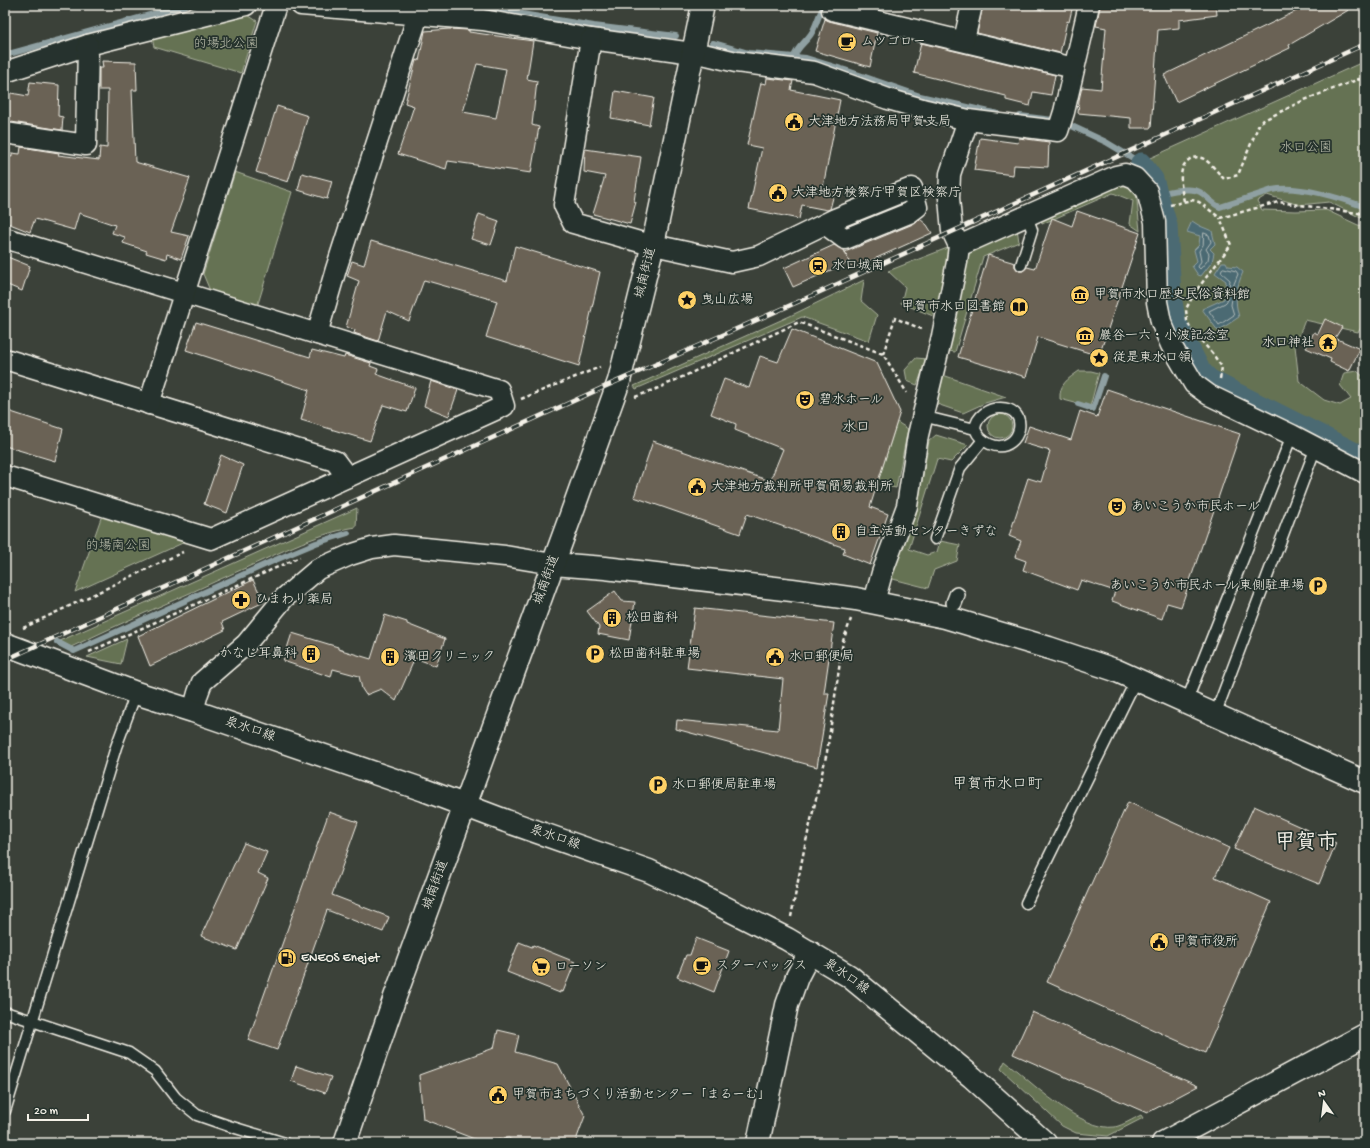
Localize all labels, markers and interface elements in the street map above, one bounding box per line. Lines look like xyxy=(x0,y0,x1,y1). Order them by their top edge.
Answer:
cafe icon: ムツゴロー xyxy=(836,31,858,53)
place label: ムツゴロー xyxy=(861,35,926,50)
park label: 的場北公園 xyxy=(193,36,259,52)
public building icon: 大津地方法務局甲賀支局 xyxy=(783,111,805,133)
place label: 大津地方法務局甲賀支局 xyxy=(808,114,951,130)
park label: 水口公園 xyxy=(1280,140,1332,156)
public building icon: 大津地方検察庁甲賀区検察庁 xyxy=(767,182,789,204)
place label: 大津地方検察庁甲賀区検察庁 xyxy=(792,185,961,201)
street label: 城南街道 xyxy=(631,246,660,300)
station icon: 水口城南 xyxy=(807,255,829,277)
place label: 水口城南 xyxy=(832,259,884,274)
museum icon: 甲賀市水口歴史民俗資料館 xyxy=(1069,284,1091,306)
place label: 甲賀市水口歴史民俗資料館 xyxy=(1094,286,1250,303)
place icon: 曳山広場 xyxy=(676,289,698,311)
place label: 曳山広場 xyxy=(701,292,753,308)
library icon: 甲賀市水口図書館 xyxy=(1008,296,1030,318)
place label: 甲賀市水口図書館 xyxy=(901,299,1005,315)
museum icon: 巖谷一六・小波記念室 xyxy=(1074,325,1096,347)
place label: 巖谷一六・小波記念室 xyxy=(1099,328,1229,344)
temple icon: 水口神社 xyxy=(1317,332,1339,354)
place label: 水口神社 xyxy=(1262,336,1314,351)
place icon: 従是東水口領 xyxy=(1088,347,1110,369)
place label: 従是東水口領 xyxy=(1113,350,1191,366)
theatre icon: 碧水ホール xyxy=(794,389,816,411)
place label: 碧水ホール xyxy=(819,393,883,408)
district label: 水口 xyxy=(842,420,870,437)
public building icon: 大津地方裁判所甲賀簡易裁判所 xyxy=(686,476,708,498)
place label: 大津地方裁判所甲賀簡易裁判所 xyxy=(711,479,893,495)
theatre icon: あいこうか市民ホール xyxy=(1106,496,1128,518)
place label: あいこうか市民ホール xyxy=(1131,499,1260,515)
building icon: 自主活動センターきずな xyxy=(830,521,852,543)
place label: 自主活動センターきずな xyxy=(855,525,997,540)
park label: 的場南公園 xyxy=(85,538,151,554)
street label: 城南街道 xyxy=(530,553,563,607)
parking icon: あいこうか市民ホール東側駐車場 xyxy=(1307,575,1329,597)
place label: あいこうか市民ホール東側駐車場 xyxy=(1110,578,1304,594)
pharmacy icon: ひまわり薬局 xyxy=(230,589,252,611)
place label: ひまわり薬局 xyxy=(255,592,333,608)
building icon: 松田歯科 xyxy=(601,607,623,629)
place label: 松田歯科 xyxy=(626,611,678,626)
building icon: かなじ耳鼻科 xyxy=(300,643,322,665)
parking icon: 松田歯科駐車場 xyxy=(584,643,606,665)
place label: かなじ耳鼻科 xyxy=(219,645,297,662)
building icon: 濱田クリニック xyxy=(379,646,401,668)
place label: 松田歯科駐車場 xyxy=(609,646,700,662)
public building icon: 水口郵便局 xyxy=(764,646,786,668)
place label: 水口郵便局 xyxy=(789,649,854,665)
place label: 濱田クリニック xyxy=(404,650,495,665)
street label: 泉水口線 xyxy=(223,714,278,746)
parking icon: 水口郵便局駐車場 xyxy=(647,774,669,796)
district label: 甲賀市水口町 xyxy=(952,775,1043,794)
place label: 水口郵便局駐車場 xyxy=(672,777,776,793)
street label: 泉水口線 xyxy=(528,822,583,854)
district label: 甲賀市 xyxy=(1275,830,1338,857)
street label: 城南街道 xyxy=(419,858,452,912)
public building icon: 甲賀市役所 xyxy=(1148,931,1170,953)
place label: 甲賀市役所 xyxy=(1173,934,1238,950)
fuel station icon: ENEOS Enejet xyxy=(276,947,298,969)
place label: ENEOS Enejet xyxy=(301,951,381,966)
cafe icon: スターバックス xyxy=(691,955,713,977)
supermarket icon: ローソン xyxy=(530,956,552,978)
street label: 泉水口線 xyxy=(820,956,872,999)
place label: スターバックス xyxy=(716,959,807,974)
place label: ローソン xyxy=(555,960,607,975)
north arrow xyxy=(1304,1082,1344,1122)
public building icon: 甲賀市まちづくり活動センター「まるーむ」 xyxy=(487,1084,509,1106)
place label: 甲賀市まちづくり活動センター「まるーむ」 xyxy=(512,1087,771,1103)
text: N xyxy=(1317,1088,1327,1101)
scale bar xyxy=(28,1096,88,1122)
text: 20 m xyxy=(34,1105,59,1119)

